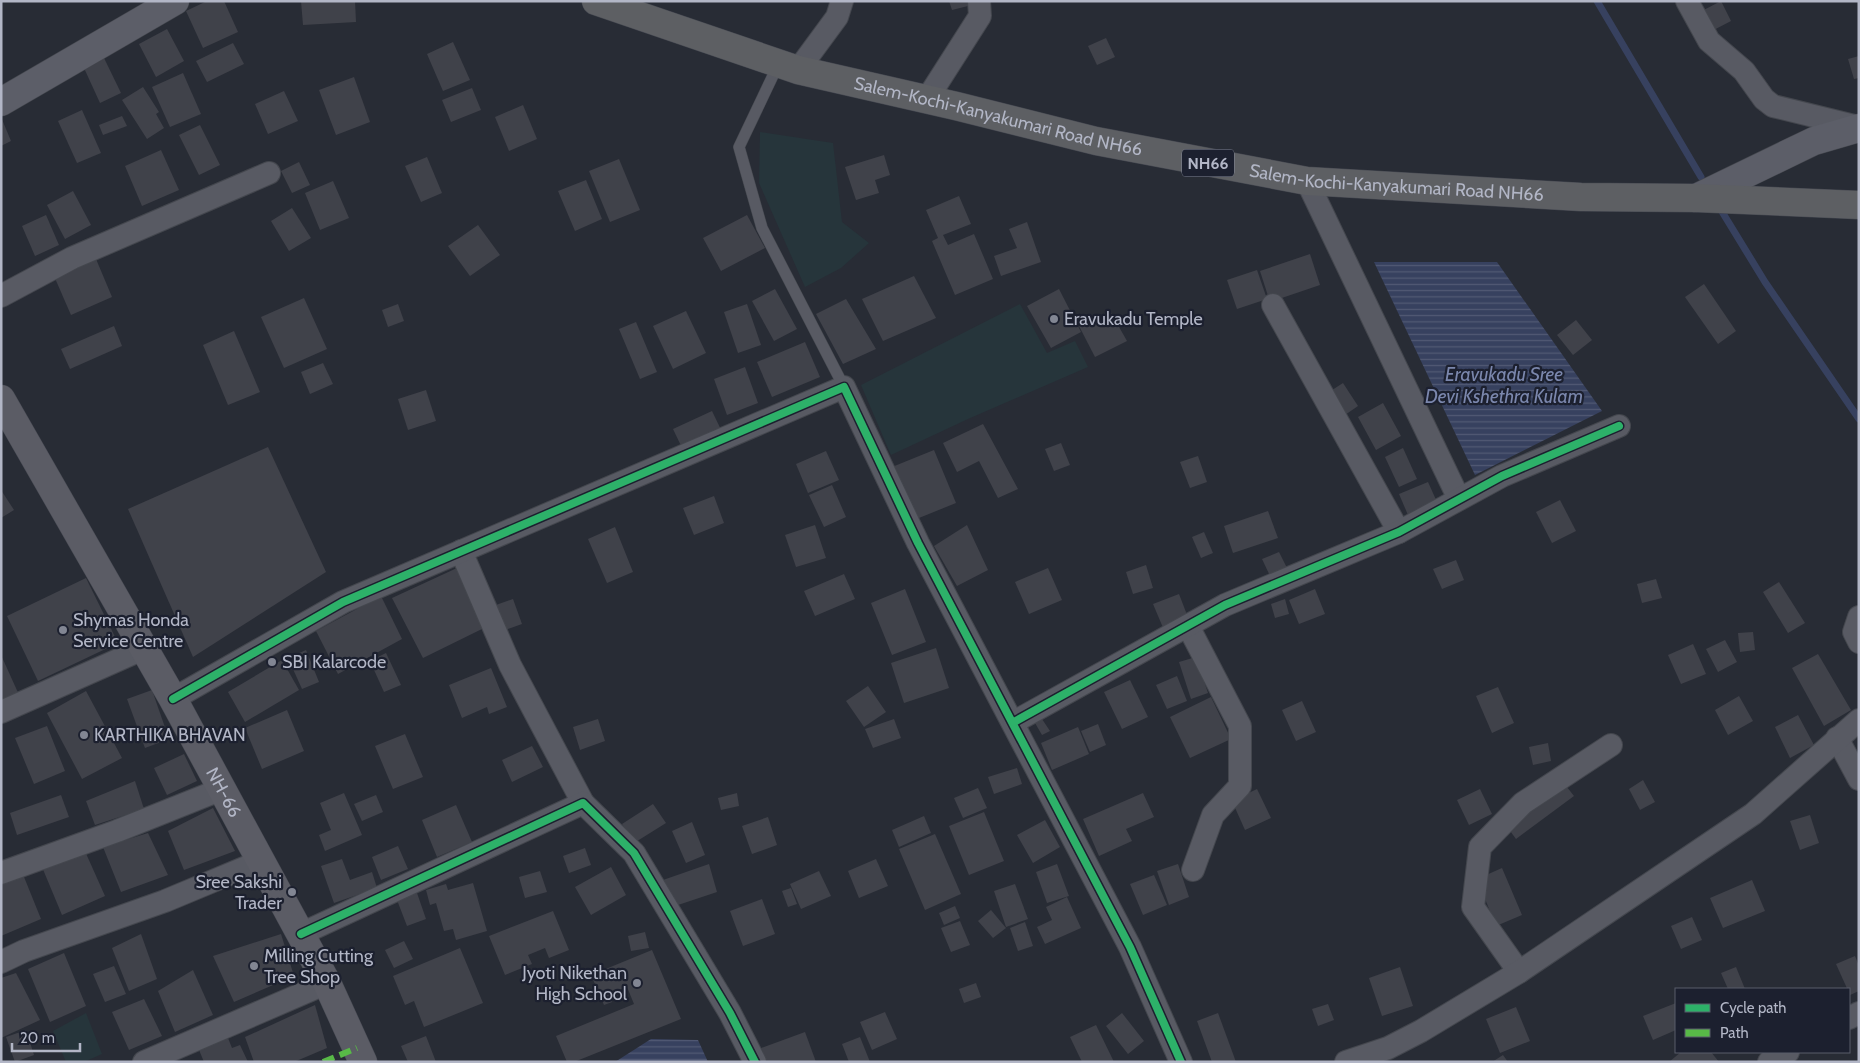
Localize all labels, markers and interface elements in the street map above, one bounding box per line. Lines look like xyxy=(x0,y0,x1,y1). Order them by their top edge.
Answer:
street label: Salem-Kochi-Kanyakumari Road NH66 xyxy=(852,72,1144,161)
road number: NH66 xyxy=(1182,150,1234,177)
street label: Salem-Kochi-Kanyakumari Road NH66 xyxy=(1248,159,1545,206)
place label: Eravukadu Temple xyxy=(1064,308,1203,330)
marker: Eravukadu Temple xyxy=(1048,313,1060,325)
water label: Eravukadu Sree Devi Kshethra Kulam xyxy=(1425,363,1583,408)
place label: Shymas Honda Service Centre xyxy=(73,609,189,652)
marker: Shymas Honda Service Centre xyxy=(57,624,69,636)
place label: SBI Kalarcode xyxy=(282,651,386,673)
marker: SBI Kalarcode xyxy=(266,656,278,668)
place label: KARTHIKA BHAVAN xyxy=(94,724,246,746)
marker: KARTHIKA BHAVAN xyxy=(78,729,90,741)
street label: NH-66 xyxy=(201,764,246,821)
place label: Sree Sakshi Trader xyxy=(195,871,282,914)
marker: Sree Sakshi Trader xyxy=(286,886,298,898)
place label: Milling Cutting Tree Shop xyxy=(264,945,374,988)
marker: Milling Cutting Tree Shop xyxy=(248,960,260,972)
place label: Jyoti Nikethan High School xyxy=(521,962,628,1005)
marker: Jyoti Nikethan High School xyxy=(631,977,643,989)
legend xyxy=(1675,988,1850,1053)
text: Cycle path xyxy=(1720,999,1786,1017)
scale bar xyxy=(12,1020,80,1052)
text: Path xyxy=(1720,1024,1749,1042)
text: 20 m xyxy=(20,1029,55,1047)

